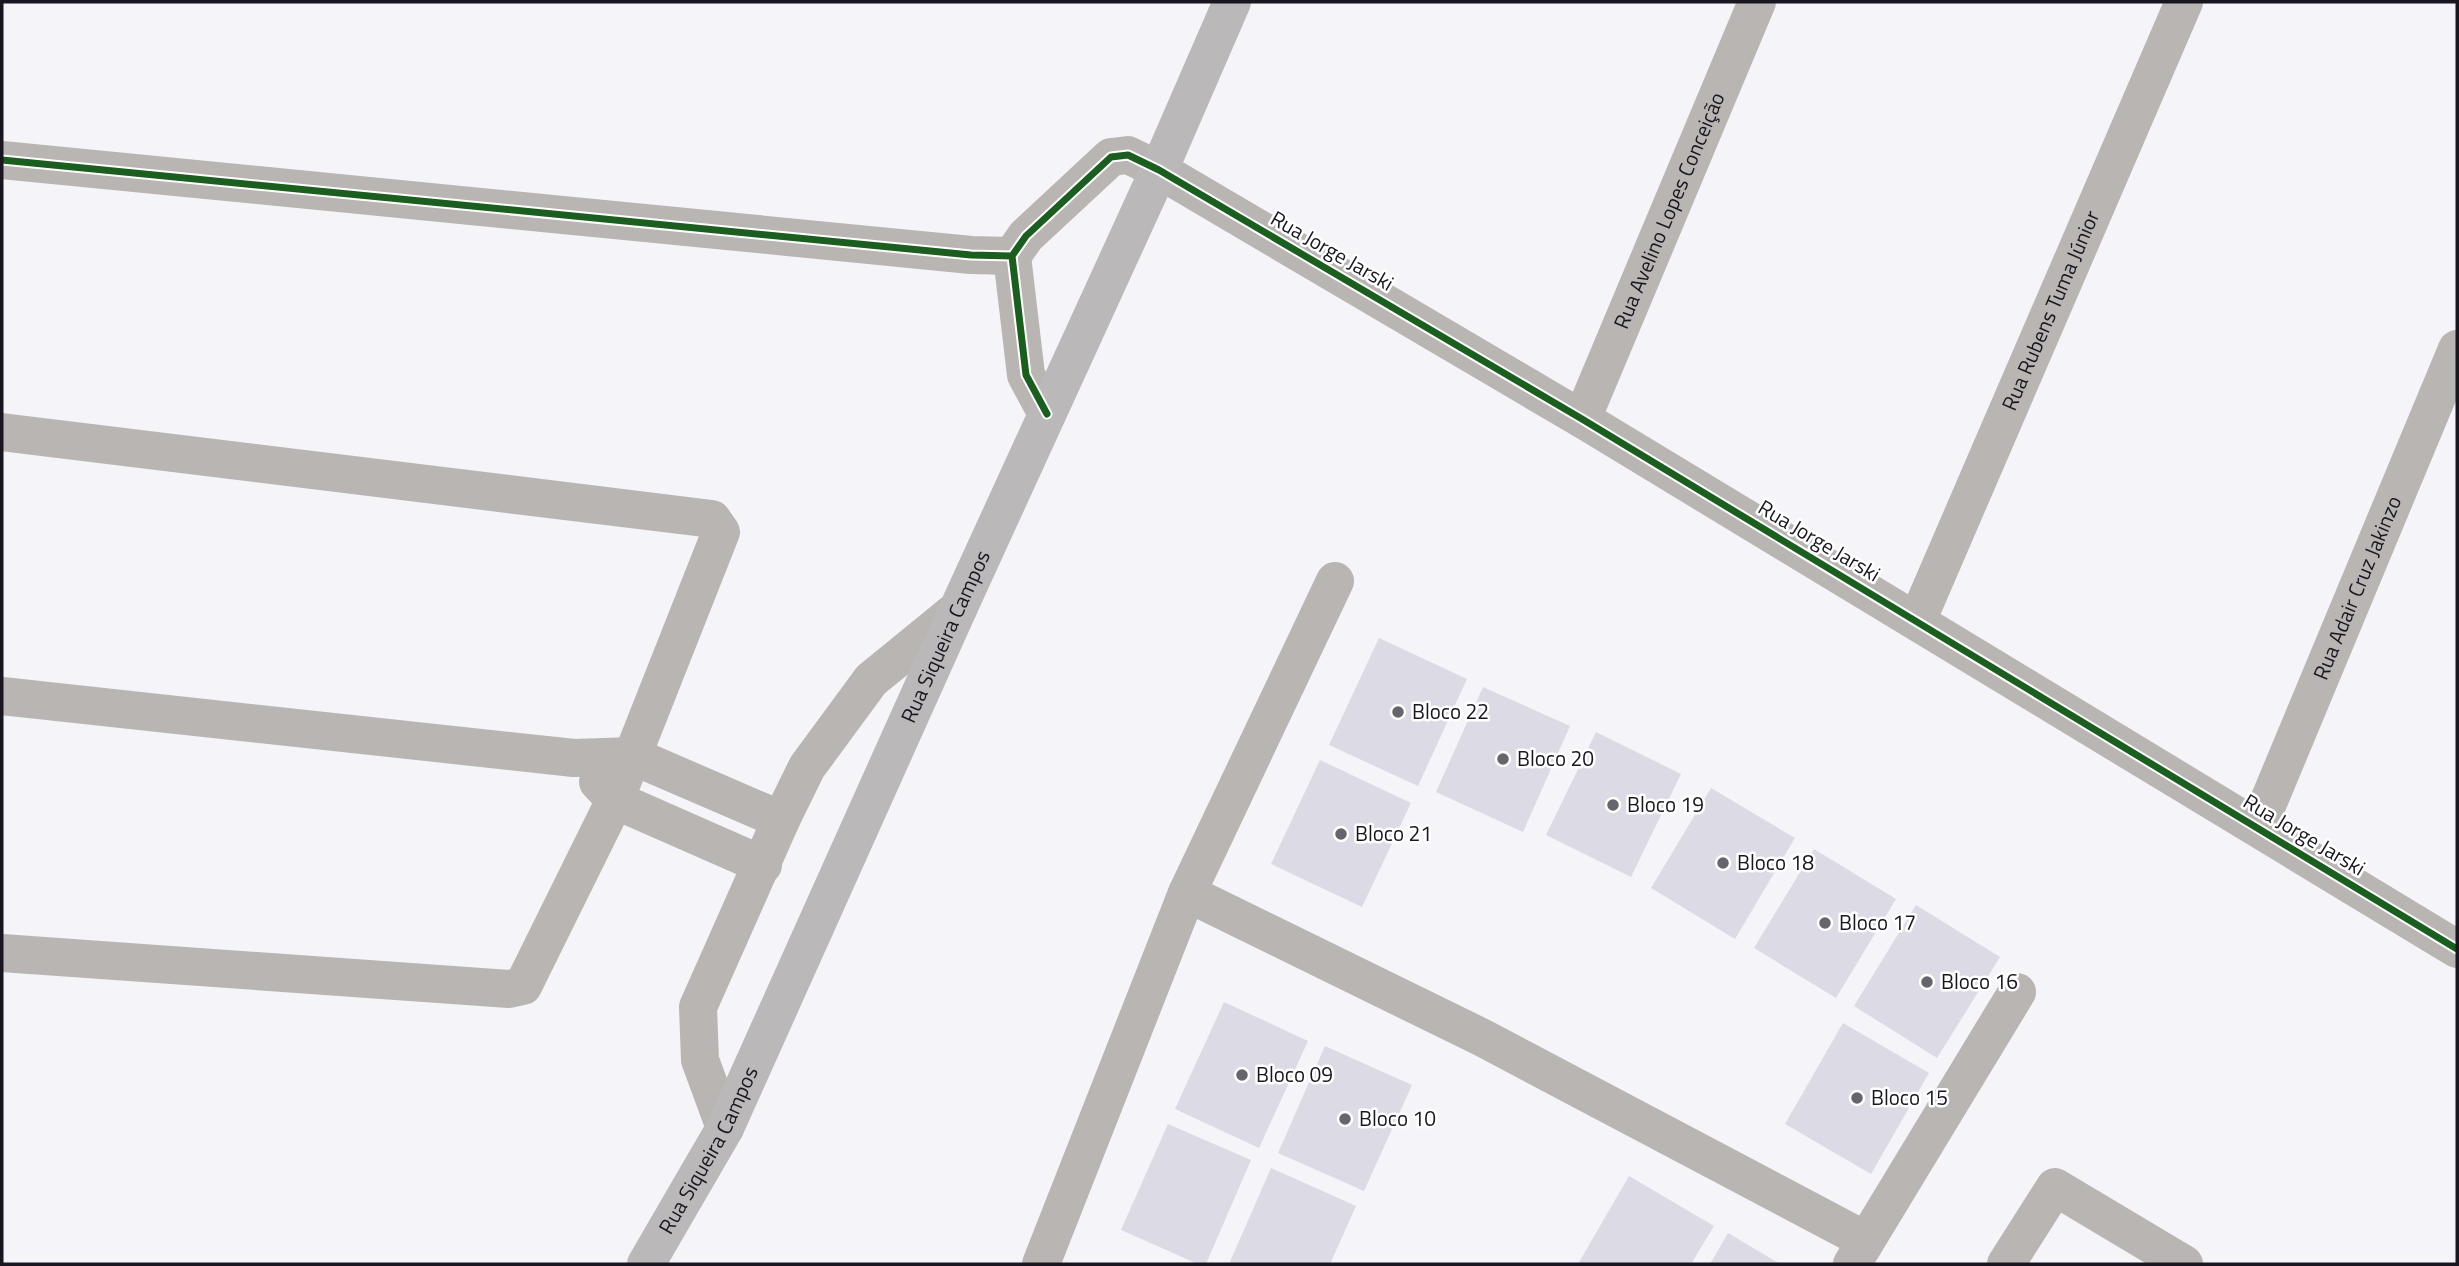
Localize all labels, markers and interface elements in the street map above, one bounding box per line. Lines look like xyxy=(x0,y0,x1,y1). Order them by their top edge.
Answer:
street label: Rua Avelino Lopes Conceição xyxy=(1605,87,1732,334)
street label: Rua Jorge Jarski xyxy=(1265,202,1400,298)
street label: Rua Rubens Tuma Júnior xyxy=(1993,205,2107,415)
street label: Rua Adair Cruz Jakinzo xyxy=(2304,490,2409,685)
street label: Rua Jorge Jarski xyxy=(1752,491,1887,589)
street label: Rua Siqueira Campos xyxy=(892,545,998,728)
place label: Bloco 22 xyxy=(1412,695,1489,727)
marker: Bloco 22 xyxy=(1390,704,1406,720)
place label: Bloco 20 xyxy=(1517,742,1594,774)
marker: Bloco 20 xyxy=(1495,751,1511,767)
street label: Rua Jorge Jarski xyxy=(2237,785,2372,883)
place label: Bloco 19 xyxy=(1627,788,1704,820)
marker: Bloco 19 xyxy=(1605,797,1621,813)
place label: Bloco 21 xyxy=(1355,817,1432,849)
marker: Bloco 21 xyxy=(1333,826,1349,842)
place label: Bloco 18 xyxy=(1737,846,1814,878)
marker: Bloco 18 xyxy=(1715,855,1731,871)
place label: Bloco 17 xyxy=(1839,906,1916,938)
marker: Bloco 17 xyxy=(1817,915,1833,931)
place label: Bloco 16 xyxy=(1941,965,2018,997)
marker: Bloco 16 xyxy=(1919,974,1935,990)
place label: Bloco 09 xyxy=(1256,1058,1333,1090)
street label: Rua Siqueira Campos xyxy=(650,1061,766,1240)
marker: Bloco 09 xyxy=(1234,1067,1250,1083)
place label: Bloco 15 xyxy=(1871,1081,1948,1113)
marker: Bloco 15 xyxy=(1849,1090,1865,1106)
place label: Bloco 10 xyxy=(1359,1102,1436,1134)
marker: Bloco 10 xyxy=(1337,1111,1353,1127)

